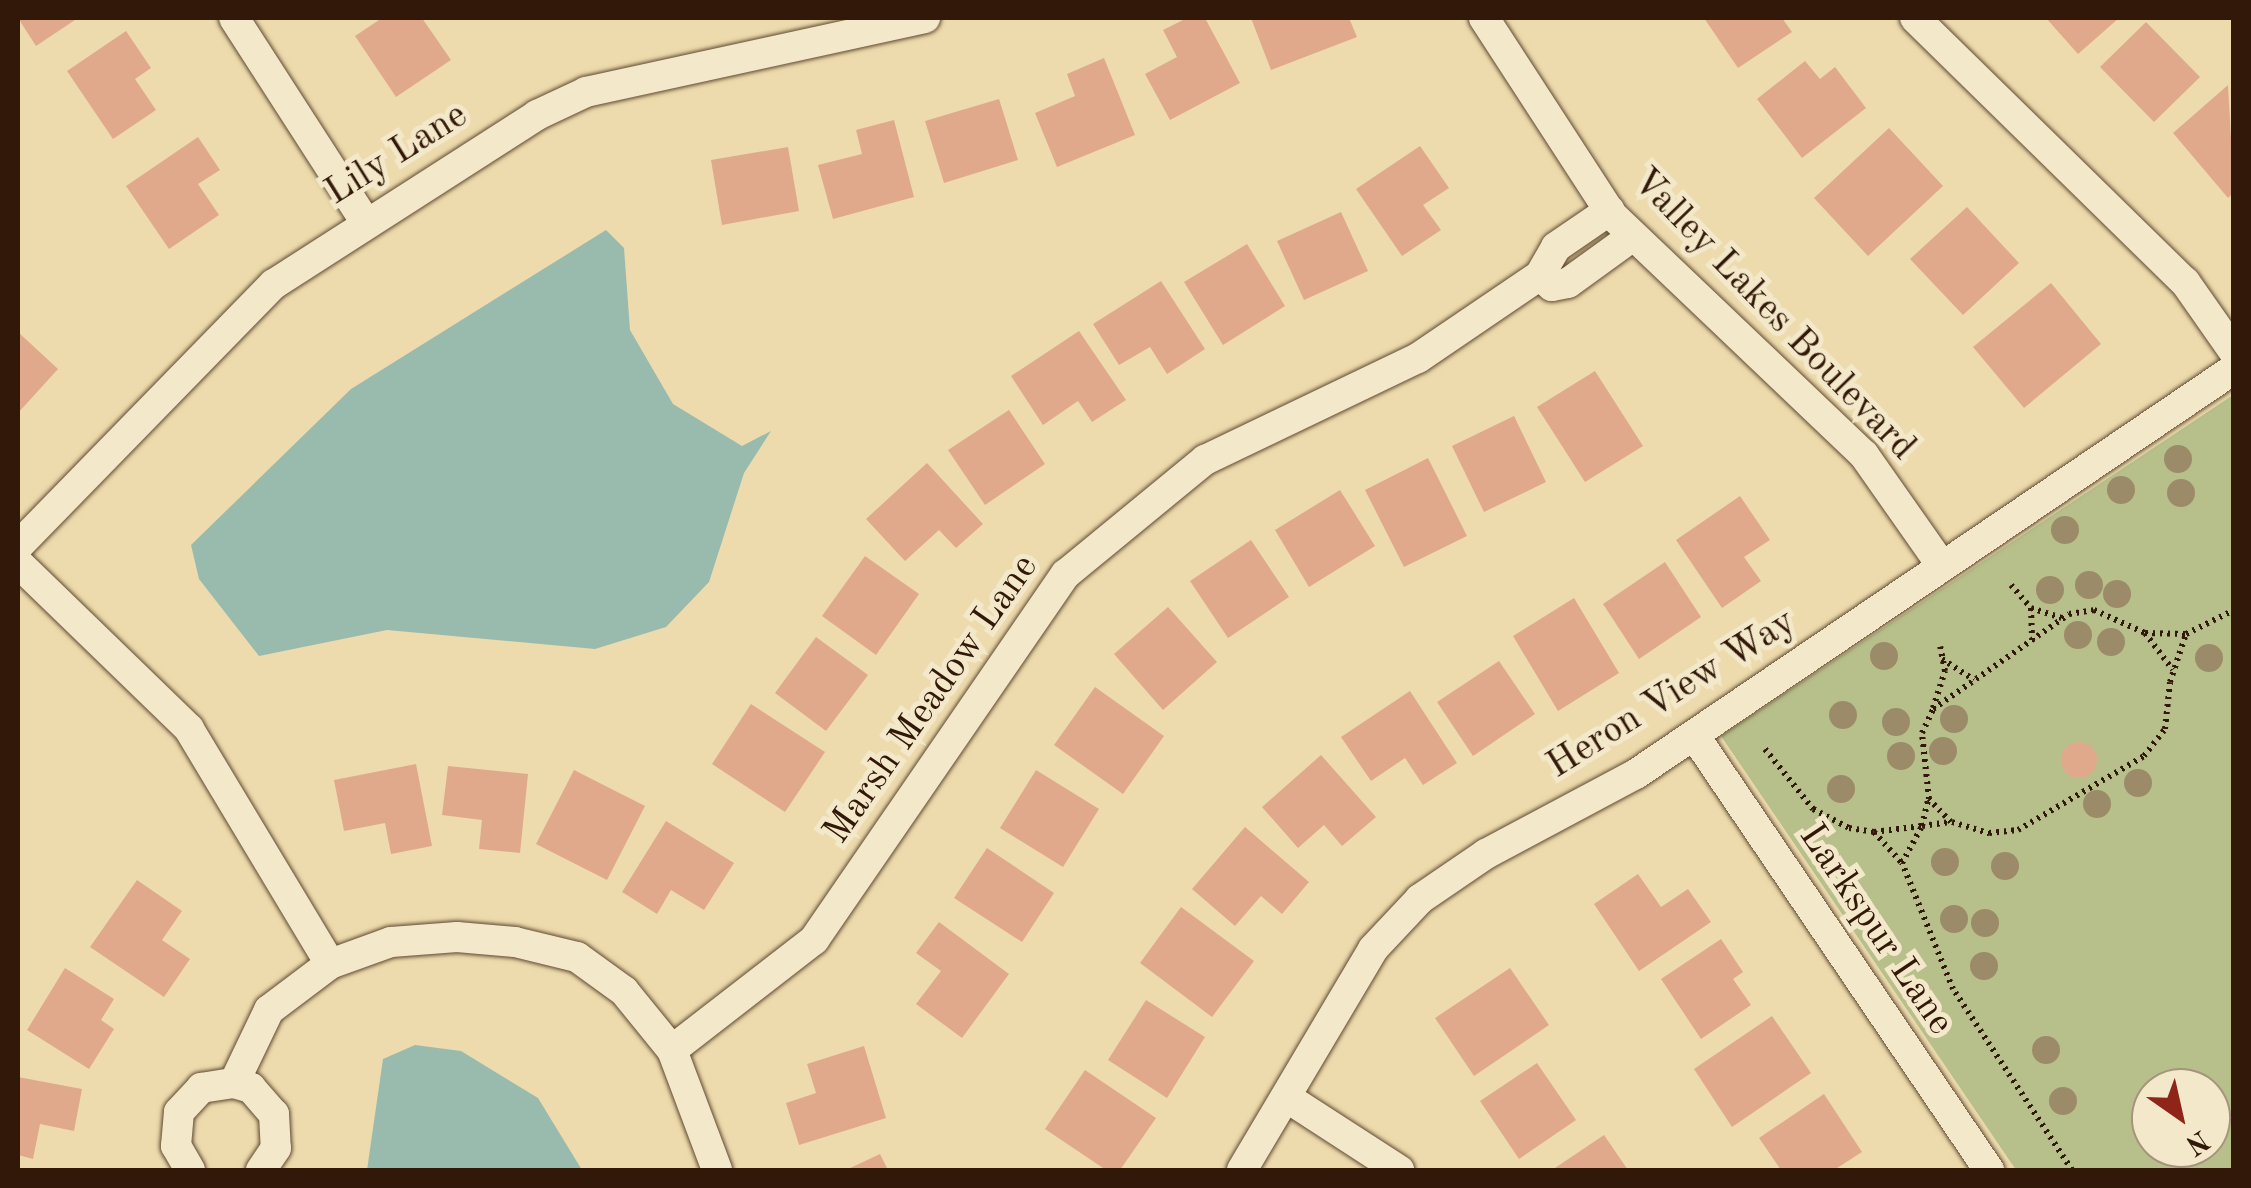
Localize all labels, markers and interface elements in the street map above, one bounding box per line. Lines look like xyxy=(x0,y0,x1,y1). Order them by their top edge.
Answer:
street label: Lily Lane xyxy=(318,94,476,216)
street label: Valley Lakes Boulevard xyxy=(1622,159,1924,471)
street label: Marsh Meadow Lane xyxy=(815,547,1049,853)
street label: Heron View Way xyxy=(1539,600,1805,790)
street label: Larkspur Lane xyxy=(1788,816,1962,1044)
north arrow xyxy=(2131,1068,2231,1168)
text: N xyxy=(2180,1124,2213,1159)

